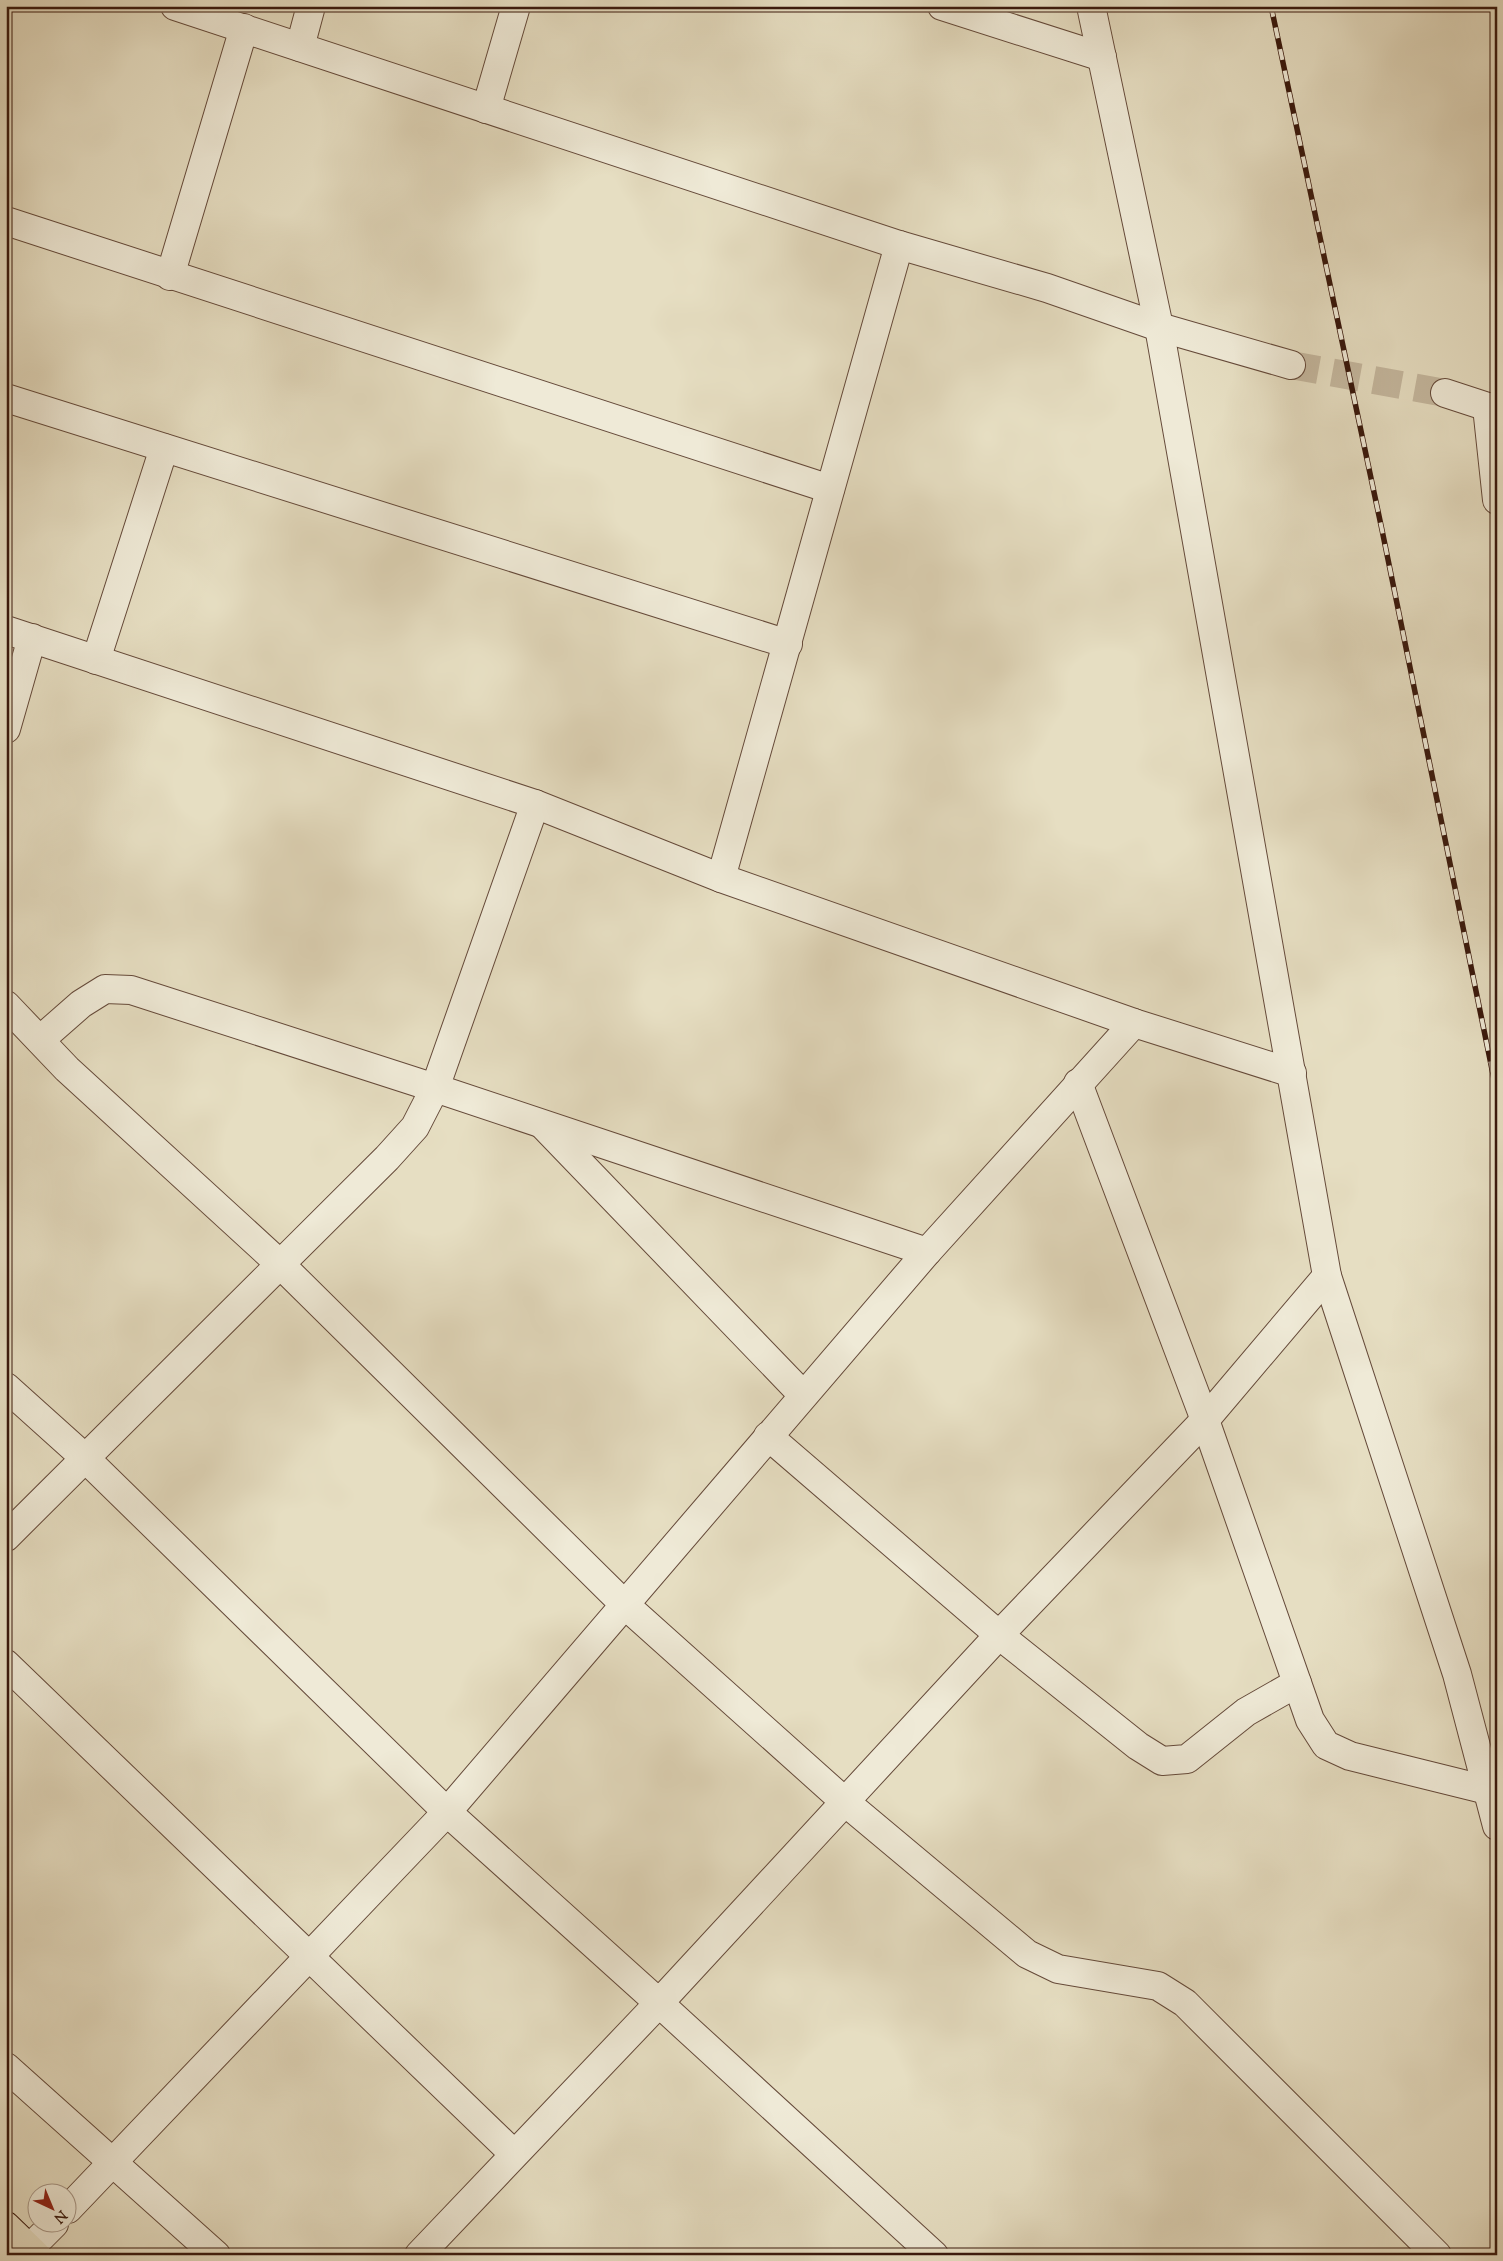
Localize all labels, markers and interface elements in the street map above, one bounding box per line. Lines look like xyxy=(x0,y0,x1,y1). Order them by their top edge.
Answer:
north arrow xyxy=(28,2184,78,2234)
text: N xyxy=(49,2205,71,2227)

